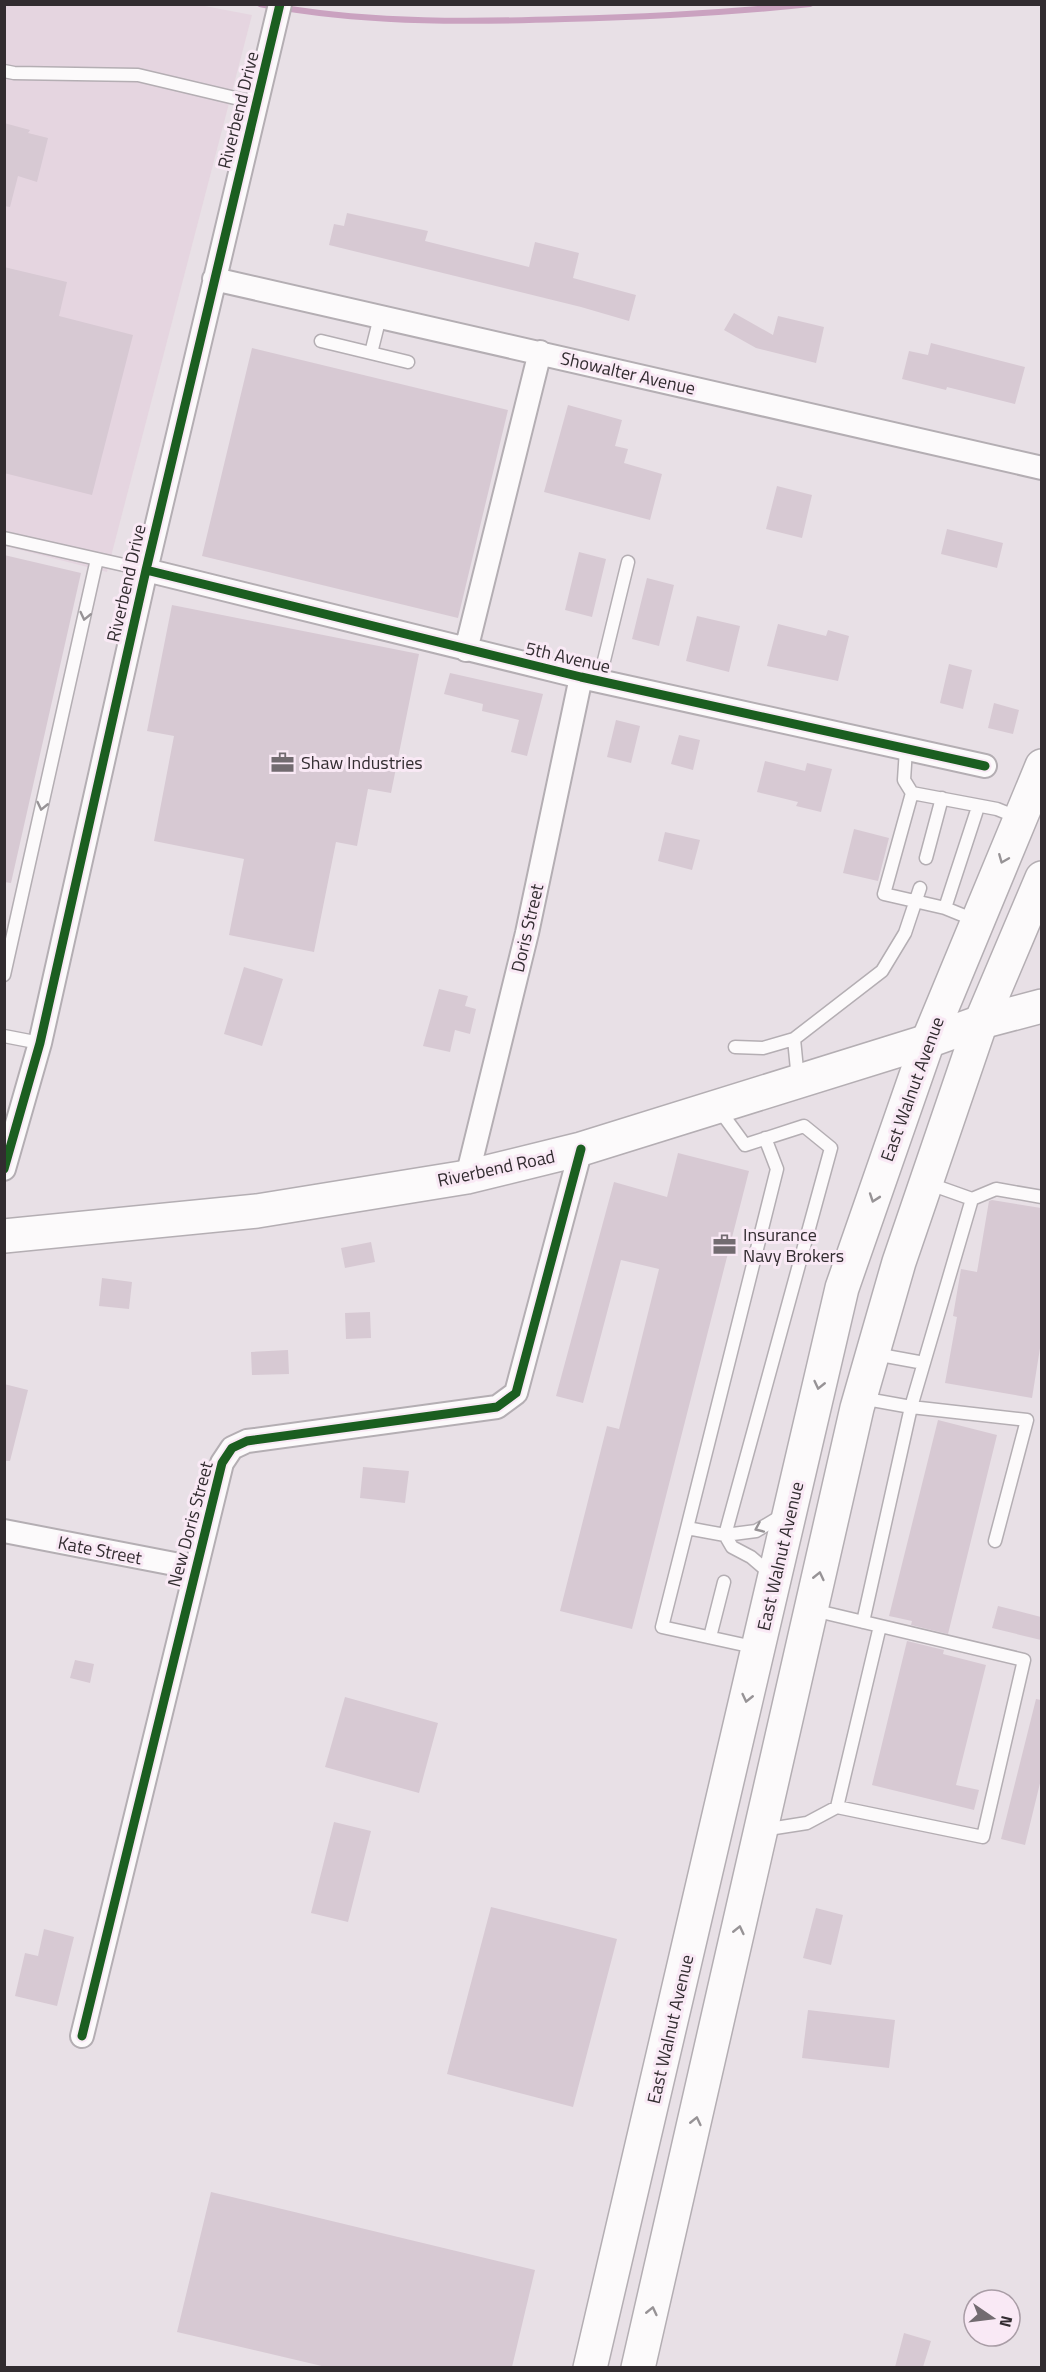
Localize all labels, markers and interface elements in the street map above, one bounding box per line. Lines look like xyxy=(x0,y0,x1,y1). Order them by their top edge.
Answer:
street label: Riverbend Drive xyxy=(210,49,266,171)
street label: Showalter Avenue xyxy=(558,344,698,402)
street label: Riverbend Drive xyxy=(99,522,153,644)
one-way arrow xyxy=(79,611,92,621)
street label: 5th Avenue xyxy=(523,634,613,680)
office icon: Shaw Industries xyxy=(270,749,296,775)
place label: Shaw Industries xyxy=(301,749,423,776)
one-way arrow xyxy=(36,801,49,811)
one-way arrow xyxy=(998,853,1010,864)
street label: Doris Street xyxy=(504,880,550,975)
street label: East Walnut Avenue xyxy=(873,1013,951,1165)
street label: Riverbend Road xyxy=(435,1142,557,1194)
one-way arrow xyxy=(868,1192,881,1203)
place label: Insurance Navy Brokers xyxy=(743,1221,844,1269)
office icon: Insurance Navy Brokers xyxy=(712,1231,738,1257)
one-way arrow xyxy=(814,1380,827,1390)
street label: New Doris Street xyxy=(160,1458,220,1590)
street label: East Walnut Avenue xyxy=(750,1479,810,1633)
one-way arrow xyxy=(754,1520,765,1532)
street label: Kate Street xyxy=(56,1529,145,1571)
one-way arrow xyxy=(811,1572,824,1582)
one-way arrow xyxy=(742,1692,755,1702)
one-way arrow xyxy=(731,1926,744,1936)
street label: East Walnut Avenue xyxy=(640,1952,700,2106)
one-way arrow xyxy=(688,2116,701,2126)
north arrow xyxy=(962,2288,1022,2348)
one-way arrow xyxy=(644,2306,657,2316)
text: N xyxy=(994,2313,1020,2330)

